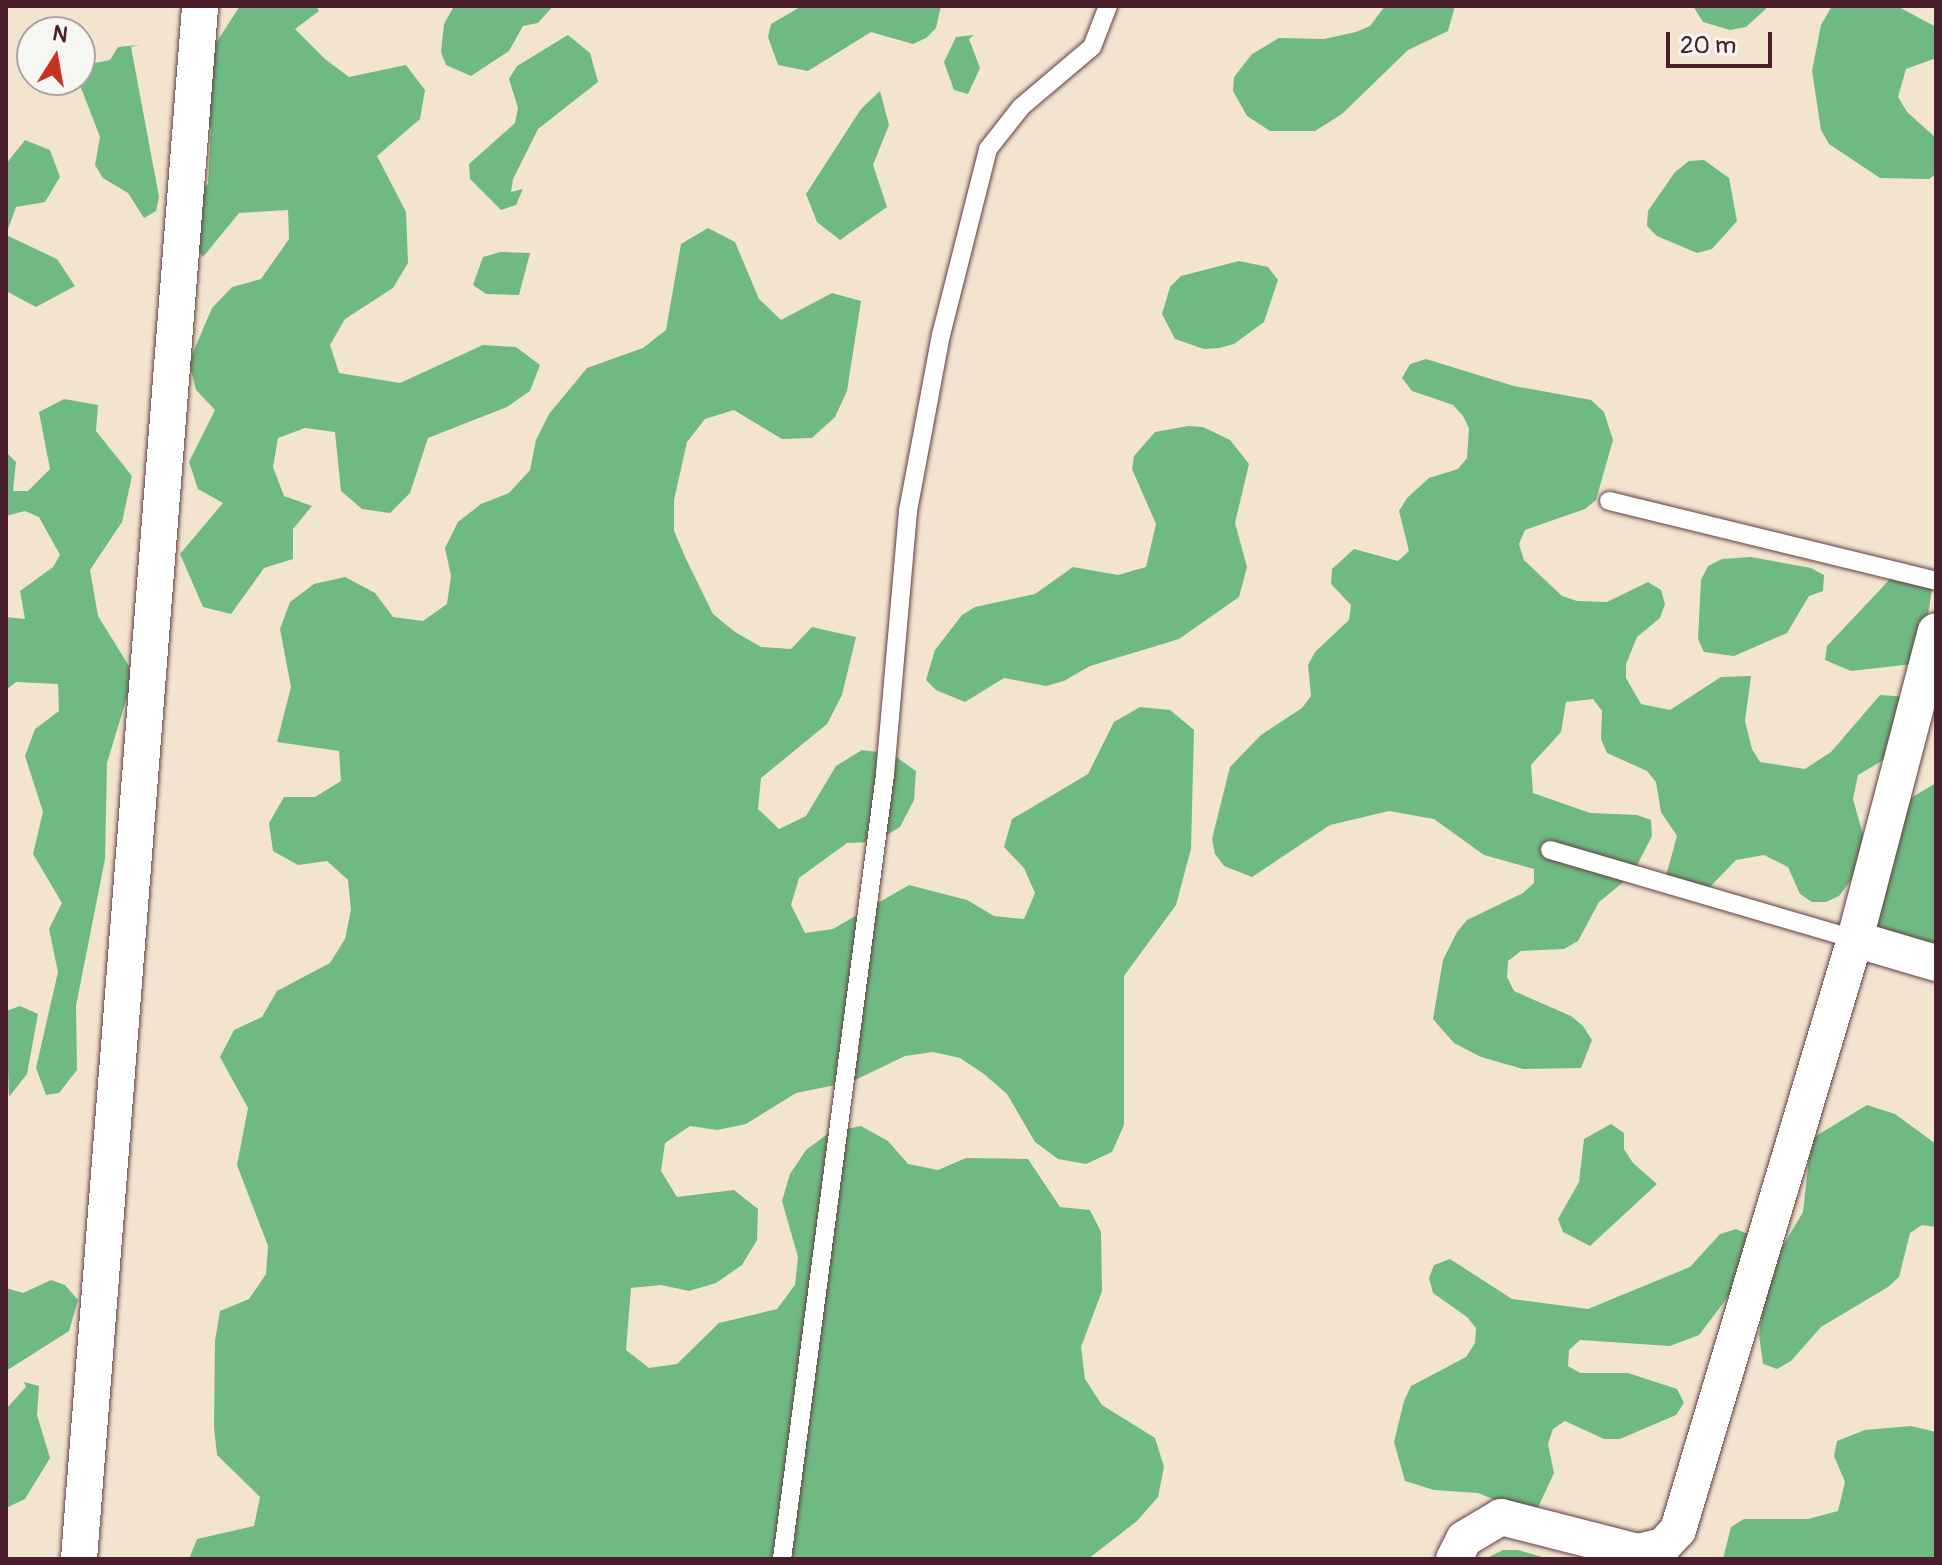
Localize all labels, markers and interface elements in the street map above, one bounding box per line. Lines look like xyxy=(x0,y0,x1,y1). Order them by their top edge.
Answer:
north arrow xyxy=(16,16,96,96)
scale bar xyxy=(1670,16,1776,66)
text: N xyxy=(50,19,70,50)
text: 20 m xyxy=(1680,31,1736,60)

